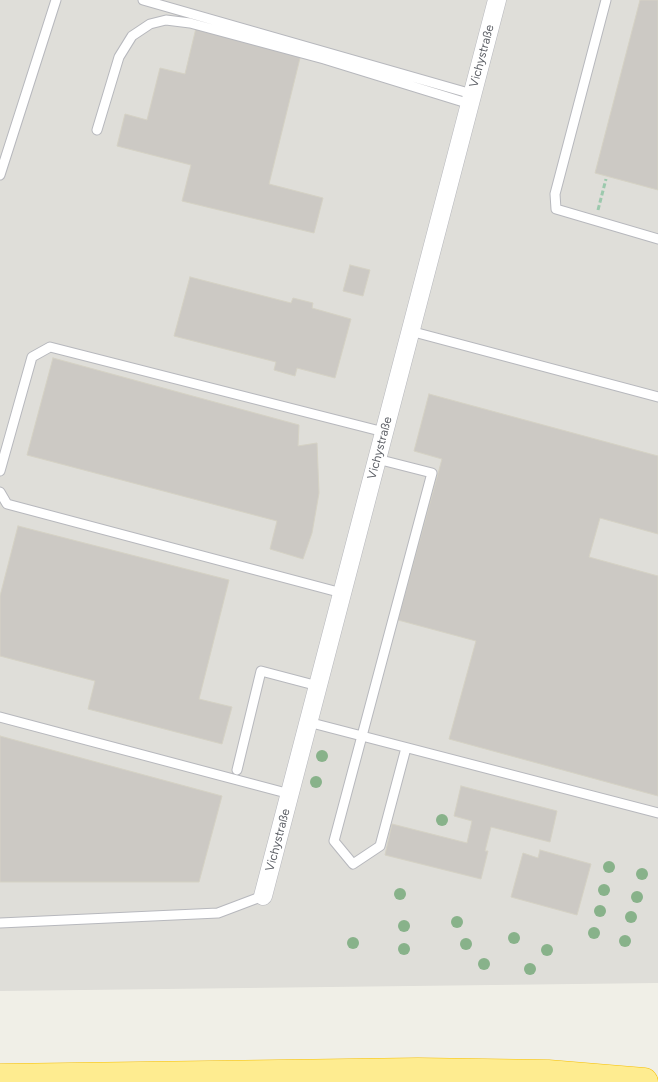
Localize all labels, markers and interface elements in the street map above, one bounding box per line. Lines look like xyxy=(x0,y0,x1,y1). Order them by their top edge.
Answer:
street label: Vichystraße xyxy=(467,23,497,89)
street label: Vichystraße xyxy=(365,415,395,481)
street label: Vichystraße xyxy=(263,807,293,873)

